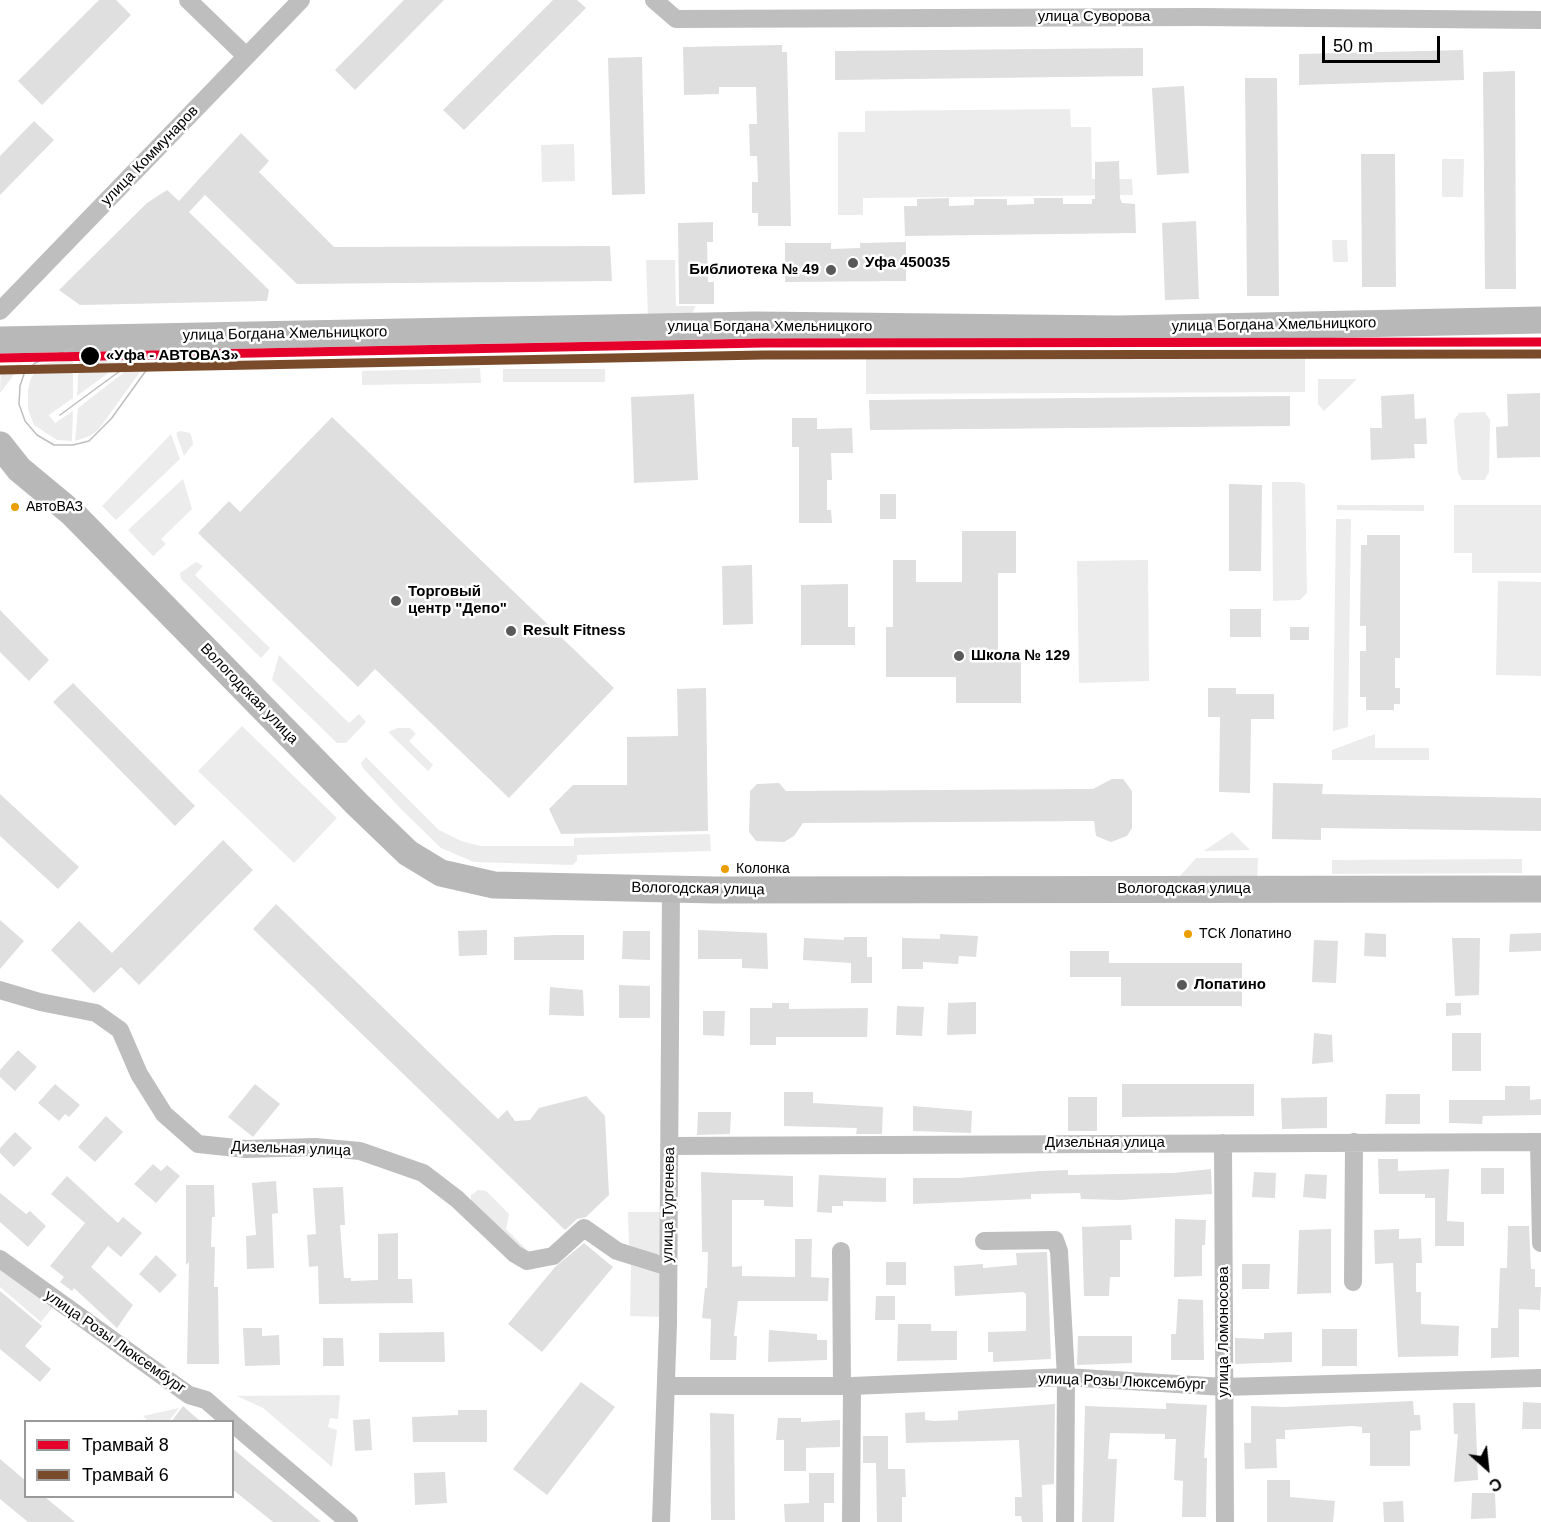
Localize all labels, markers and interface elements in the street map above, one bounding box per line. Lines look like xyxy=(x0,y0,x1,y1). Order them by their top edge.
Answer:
street label: улица Суворова xyxy=(1038,8,1150,26)
scale bar xyxy=(1325,24,1444,62)
text: 50 m xyxy=(1333,36,1373,56)
street label: улица Коммунаров xyxy=(98,102,202,210)
place label: Уфа 450035 xyxy=(865,254,950,272)
marker: Уфа 450035 xyxy=(846,256,860,270)
place label: Библиотека № 49 xyxy=(689,261,819,279)
marker: Библиотека № 49 xyxy=(824,263,838,277)
street label: улица Богдана Хмельницкого xyxy=(1171,314,1377,336)
street label: улица Богдана Хмельницкого xyxy=(668,318,872,336)
street label: улица Богдана Хмельницкого xyxy=(182,323,388,345)
marker: «Уфа - АВТОВАЗ» xyxy=(79,345,101,367)
place label: «Уфа - АВТОВАЗ» xyxy=(106,347,239,365)
place label: АвтоВАЗ xyxy=(26,499,83,515)
marker: АвтоВАЗ xyxy=(9,501,21,513)
place label: Торговый центр "Депо" xyxy=(408,583,507,618)
marker: Торговый центр "Депо" xyxy=(389,594,403,608)
place label: Result Fitness xyxy=(523,622,626,640)
marker: Result Fitness xyxy=(504,624,518,638)
street label: Вологодская улица xyxy=(196,640,302,748)
place label: Школа № 129 xyxy=(971,647,1070,665)
marker: Школа № 129 xyxy=(952,649,966,663)
place label: Колонка xyxy=(736,861,790,877)
marker: Колонка xyxy=(719,863,731,875)
street label: Вологодская улица xyxy=(631,879,765,899)
street label: Вологодская улица xyxy=(1117,880,1251,898)
place label: ТСК Лопатино xyxy=(1199,926,1291,942)
marker: ТСК Лопатино xyxy=(1182,928,1194,940)
place label: Лопатино xyxy=(1194,976,1266,994)
marker: Лопатино xyxy=(1175,978,1189,992)
street label: Дизельная улица xyxy=(1045,1134,1165,1152)
street label: Дизельная улица xyxy=(231,1138,351,1160)
street label: улица Тургенева xyxy=(659,1147,679,1263)
street label: улица Ломоносова xyxy=(1215,1266,1233,1398)
street label: улица Розы Люксембург xyxy=(41,1286,189,1398)
street label: улица Розы Люксембург xyxy=(1038,1370,1206,1394)
legend xyxy=(24,1420,234,1498)
text: Трамвай 8 xyxy=(82,1435,169,1455)
north arrow xyxy=(1457,1438,1517,1498)
text: Трамвай 6 xyxy=(82,1465,169,1485)
text: С xyxy=(1486,1474,1504,1495)

